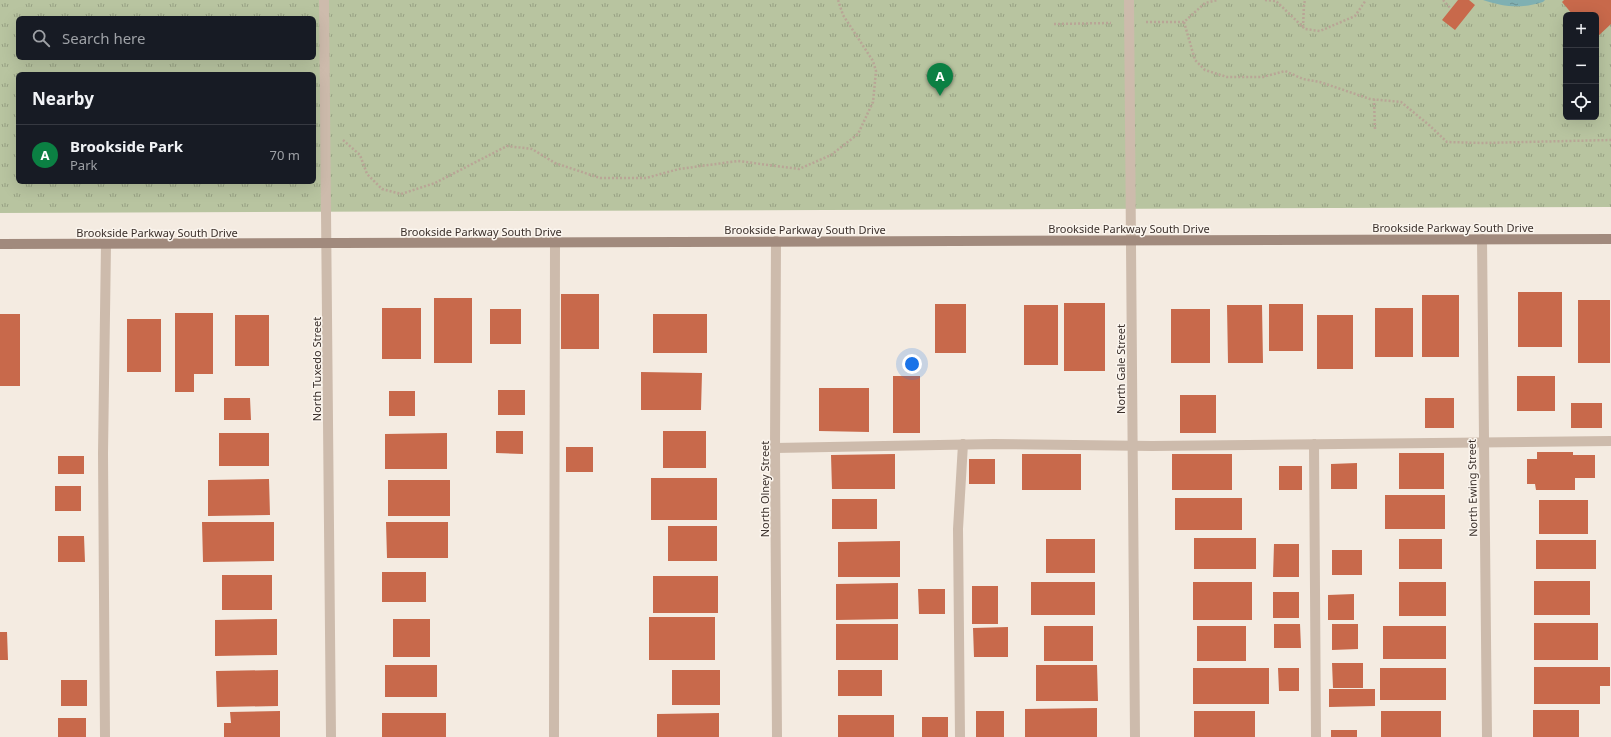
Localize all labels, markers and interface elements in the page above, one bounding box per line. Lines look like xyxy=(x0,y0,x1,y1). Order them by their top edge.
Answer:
map controls xyxy=(1563,12,1599,120)
button: + xyxy=(1563,12,1599,48)
search box xyxy=(16,16,316,60)
icon: search xyxy=(30,27,52,49)
text: Search here xyxy=(62,28,145,48)
button: − xyxy=(1563,48,1599,84)
pin: A xyxy=(927,63,953,96)
button: locate xyxy=(1563,84,1599,120)
text: Nearby xyxy=(32,87,94,110)
text: Brookside Park xyxy=(70,136,183,156)
text: A xyxy=(41,146,50,164)
text: 70 m xyxy=(270,146,300,164)
text: Park xyxy=(70,156,97,174)
street label: Brookside Parkway South Drive xyxy=(1372,220,1534,235)
street label: Brookside Parkway South Drive xyxy=(1048,221,1210,236)
street label: Brookside Parkway South Drive xyxy=(724,222,886,237)
street label: Brookside Parkway South Drive xyxy=(400,224,562,239)
street label: Brookside Parkway South Drive xyxy=(76,225,238,240)
street label: North Tuxedo Street xyxy=(309,317,324,421)
street label: North Gale Street xyxy=(1113,324,1128,414)
your location xyxy=(902,354,922,374)
street label: North Ewing Street xyxy=(1464,439,1480,537)
street label: North Olney Street xyxy=(757,441,772,537)

